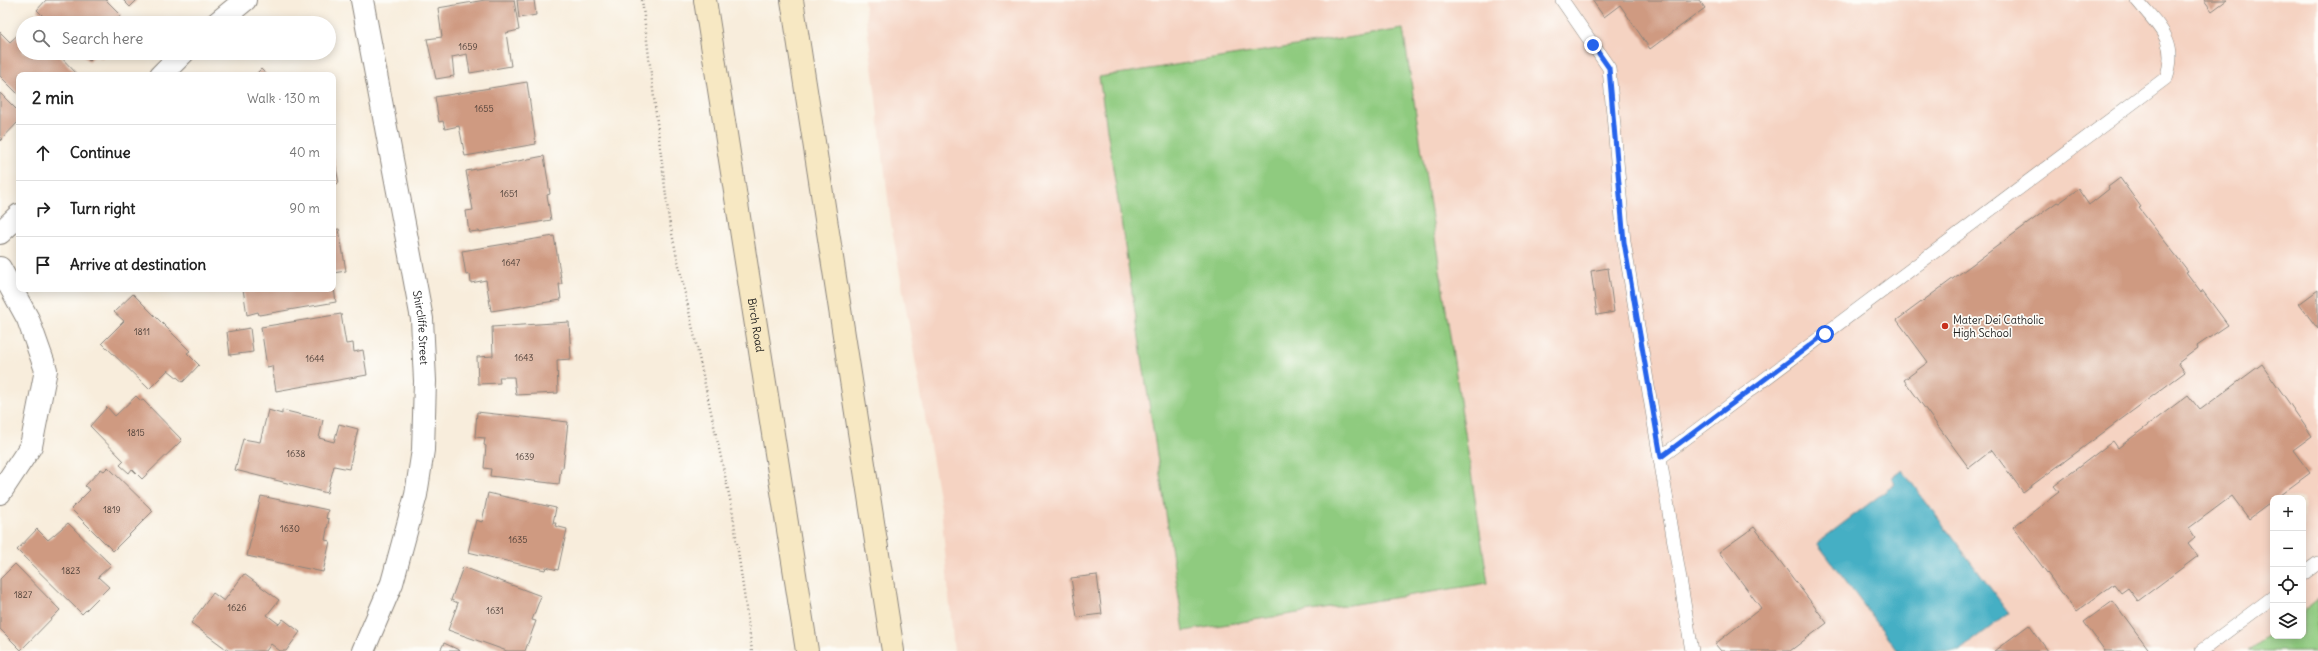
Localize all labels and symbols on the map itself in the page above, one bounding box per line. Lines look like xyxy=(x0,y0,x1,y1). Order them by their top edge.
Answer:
route end xyxy=(1584,36,1602,54)
house number: 1659 xyxy=(458,41,478,52)
house number: 1655 xyxy=(474,103,494,114)
house number: 1651 xyxy=(500,188,518,199)
house number: 1647 xyxy=(502,257,521,268)
street label: Shircliffe Street xyxy=(410,289,431,365)
street label: Birch Road xyxy=(745,297,767,354)
place label: Mater Dei Catholic High School xyxy=(1953,313,2044,340)
marker: Mater Dei Catholic High School xyxy=(1940,321,1950,331)
route start xyxy=(1816,325,1834,343)
house number: 1811 xyxy=(134,326,150,337)
house number: 1643 xyxy=(514,352,534,363)
house number: 1644 xyxy=(305,353,325,364)
house number: 1815 xyxy=(127,427,145,438)
house number: 1638 xyxy=(286,448,306,459)
house number: 1639 xyxy=(515,451,535,462)
house number: 1819 xyxy=(103,504,121,515)
house number: 1630 xyxy=(280,523,300,534)
house number: 1635 xyxy=(508,534,528,545)
house number: 1823 xyxy=(62,565,80,576)
house number: 1827 xyxy=(14,589,33,600)
house number: 1626 xyxy=(228,602,246,613)
house number: 1631 xyxy=(486,605,504,616)

